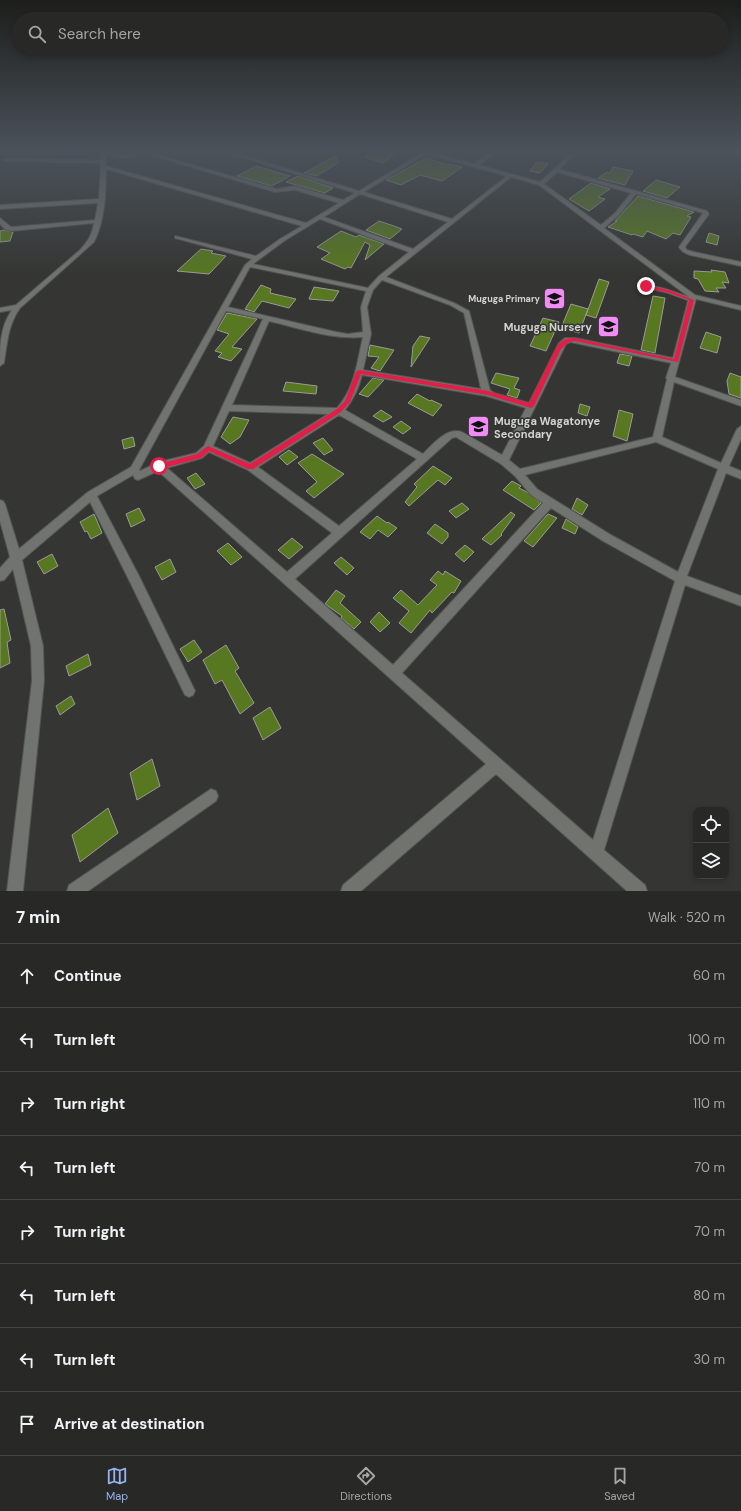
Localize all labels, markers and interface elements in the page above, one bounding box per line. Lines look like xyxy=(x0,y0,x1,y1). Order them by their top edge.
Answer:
search box xyxy=(12,12,729,56)
icon: search xyxy=(26,23,48,45)
text: Search here xyxy=(58,24,141,44)
route end xyxy=(637,277,655,295)
school or university icon: Muguga Primary xyxy=(542,286,568,312)
place label: Muguga Primary xyxy=(468,293,541,305)
school or university icon: Muguga Nursery xyxy=(595,314,621,340)
place label: Muguga Nursery xyxy=(504,320,592,334)
school or university icon: Muguga Wagatonye Secondary xyxy=(465,414,491,440)
place label: Muguga Wagatonye Secondary xyxy=(494,414,600,441)
route start xyxy=(150,457,168,475)
map controls xyxy=(693,807,729,879)
button: locate xyxy=(693,807,729,843)
button: layers xyxy=(693,843,729,879)
text: 7 min xyxy=(16,906,60,928)
text: Walk · 520 m xyxy=(648,909,725,926)
icon: ahead xyxy=(16,965,38,987)
text: Continue xyxy=(54,966,122,986)
text: 60 m xyxy=(693,967,725,984)
icon: left xyxy=(16,1029,38,1051)
text: Turn left xyxy=(54,1030,115,1050)
text: 100 m xyxy=(688,1031,725,1048)
icon: right xyxy=(16,1093,38,1115)
text: Turn right xyxy=(54,1094,125,1114)
text: 110 m xyxy=(693,1095,725,1112)
icon: left xyxy=(16,1157,38,1179)
text: Turn left xyxy=(54,1158,115,1178)
text: 70 m xyxy=(694,1159,725,1176)
icon: right xyxy=(16,1221,38,1243)
text: Turn right xyxy=(54,1222,125,1242)
text: 70 m xyxy=(694,1223,725,1240)
icon: left xyxy=(16,1285,38,1307)
text: Turn left xyxy=(54,1286,115,1306)
text: 80 m xyxy=(693,1287,725,1304)
icon: left xyxy=(16,1349,38,1371)
text: Turn left xyxy=(54,1350,115,1370)
text: 30 m xyxy=(693,1351,725,1368)
icon: arrive xyxy=(16,1413,38,1435)
text: Arrive at destination xyxy=(54,1414,205,1434)
tab: Map xyxy=(106,1465,128,1503)
tab: Directions xyxy=(340,1465,392,1503)
tab: Saved xyxy=(604,1465,635,1503)

